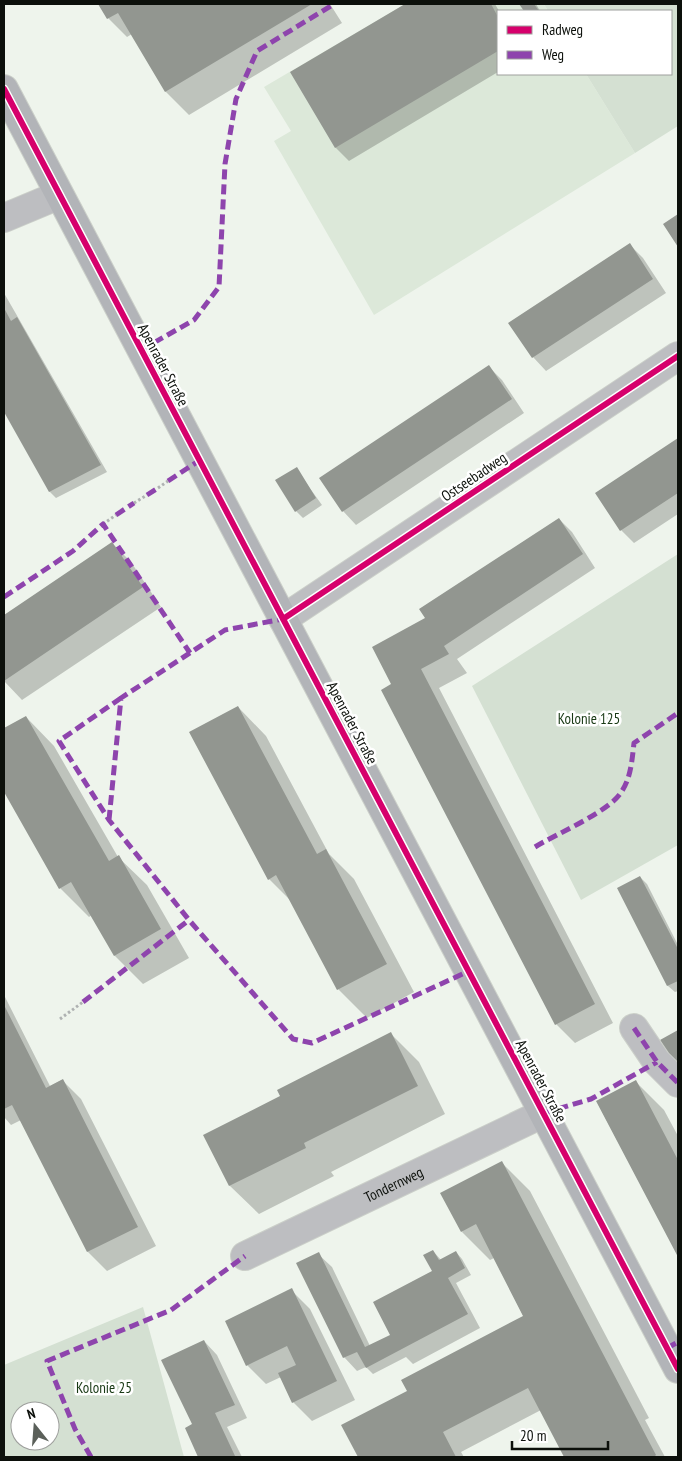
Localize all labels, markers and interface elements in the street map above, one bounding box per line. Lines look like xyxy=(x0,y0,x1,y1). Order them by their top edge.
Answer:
legend xyxy=(497,10,672,75)
text: Radweg xyxy=(542,20,583,39)
text: Weg xyxy=(542,45,564,64)
street label: Apenrader Straße xyxy=(134,320,193,409)
street label: Ostseebadweg xyxy=(437,448,510,505)
street label: Apenrader Straße xyxy=(323,678,382,767)
park label: Kolonie 125 xyxy=(558,709,620,728)
street label: Apenrader Straße xyxy=(512,1036,571,1125)
street label: Tondernweg xyxy=(361,1162,426,1207)
park label: Kolonie 25 xyxy=(76,1378,132,1397)
north arrow xyxy=(10,1401,60,1451)
text: N xyxy=(25,1404,37,1423)
scale bar xyxy=(512,1418,608,1450)
text: 20 m xyxy=(520,1426,546,1445)

